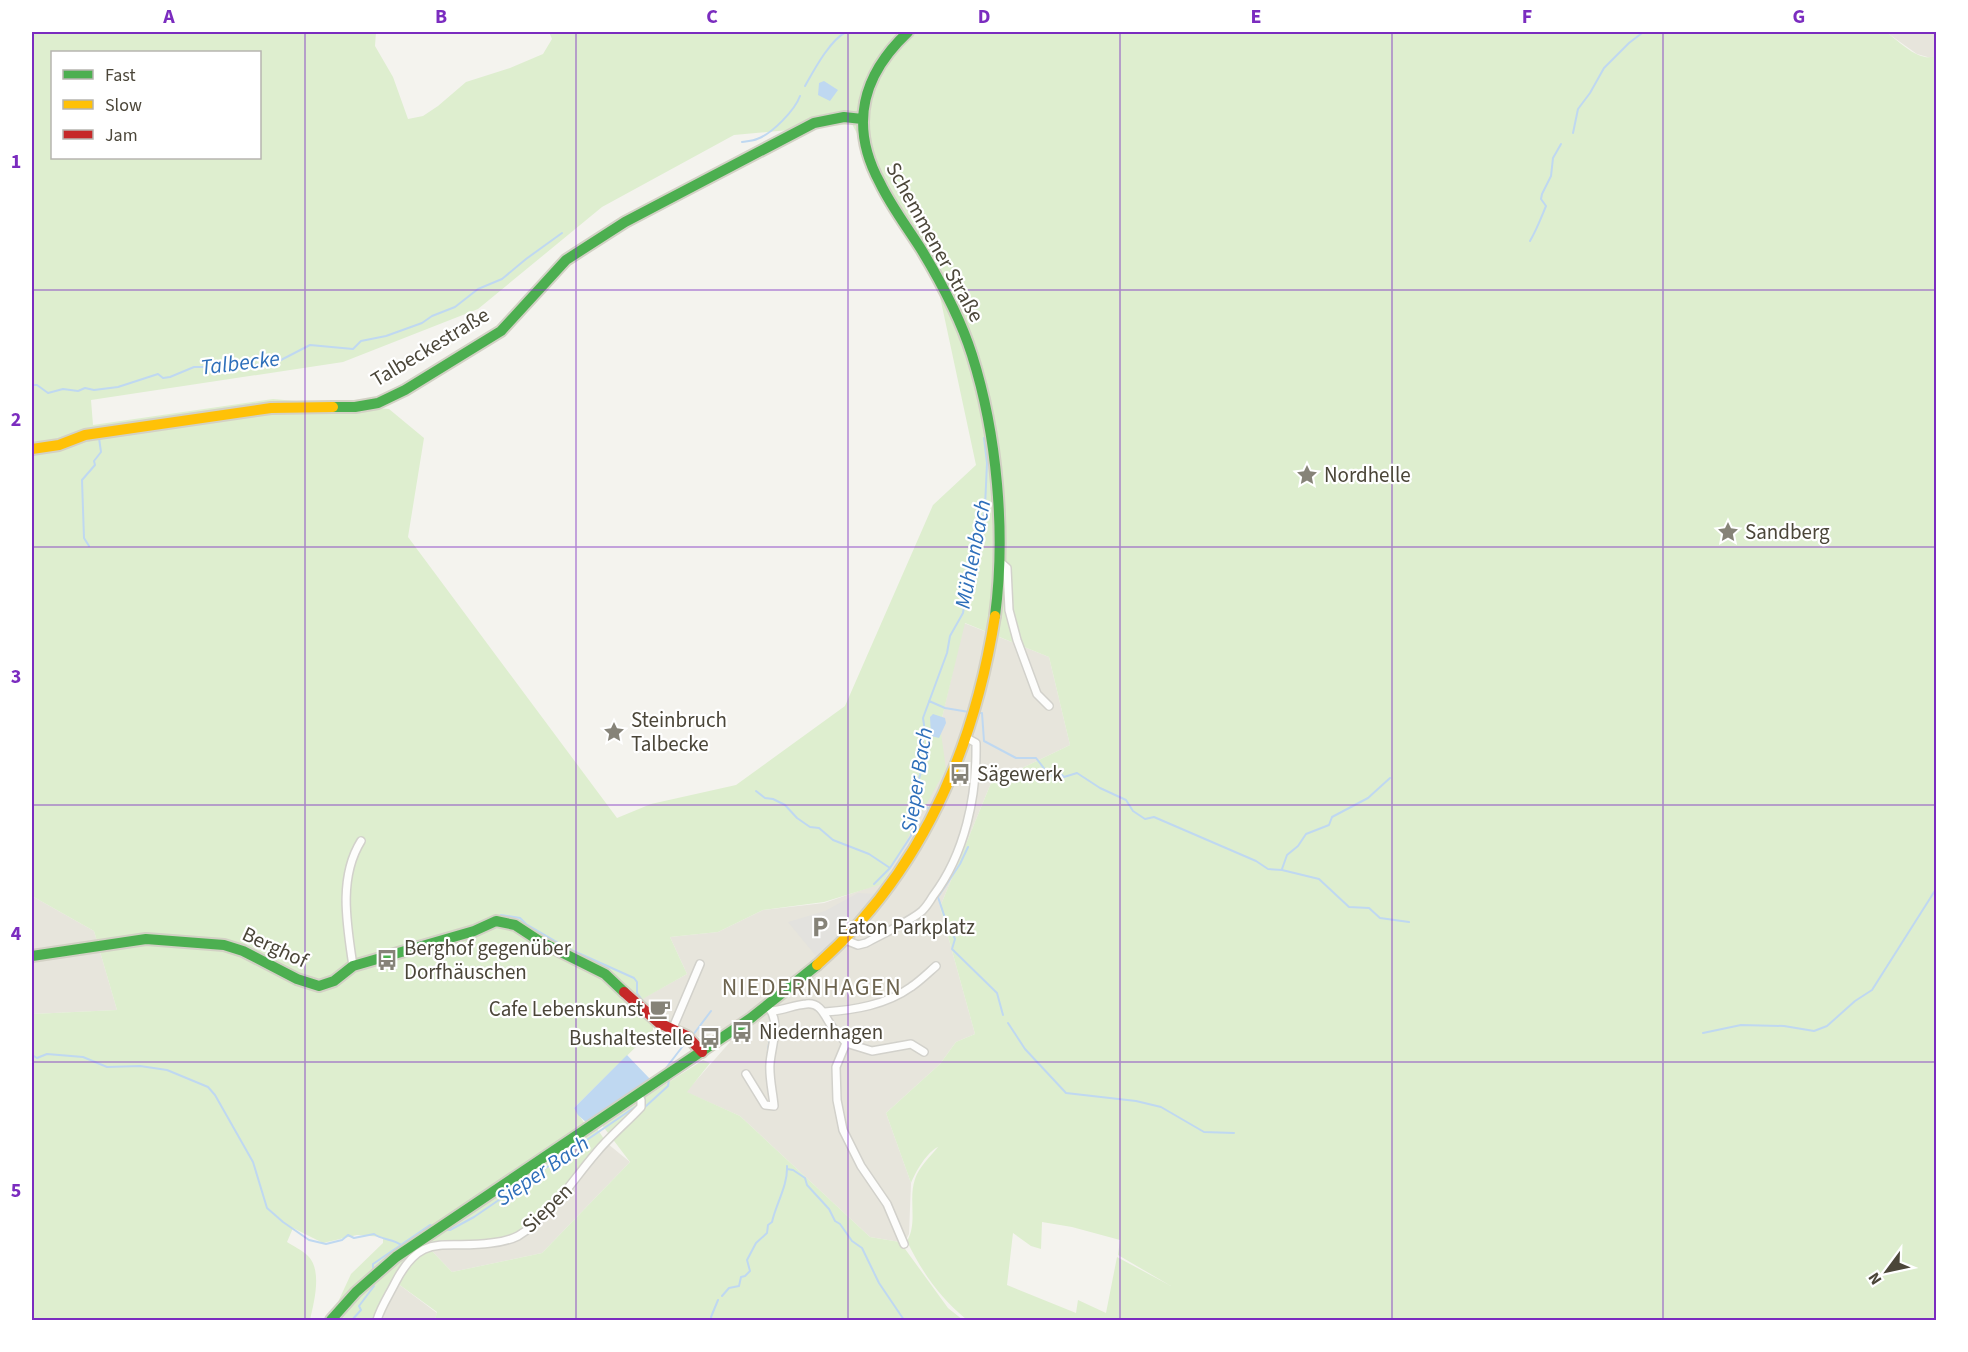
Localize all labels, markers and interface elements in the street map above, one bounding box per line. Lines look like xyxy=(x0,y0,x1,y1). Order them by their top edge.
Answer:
text: A xyxy=(162,3,175,31)
text: B xyxy=(435,3,447,31)
text: C xyxy=(706,3,718,31)
text: D xyxy=(978,3,990,31)
text: E xyxy=(1251,3,1261,31)
text: F xyxy=(1522,3,1532,31)
text: G xyxy=(1793,3,1805,31)
legend xyxy=(51,51,261,159)
text: Fast xyxy=(105,63,136,88)
text: Slow xyxy=(105,93,142,118)
text: Jam xyxy=(105,123,138,148)
text: 1 xyxy=(11,148,21,176)
street label: Schemmener Straße xyxy=(878,156,992,328)
street label: Talbeckestraße xyxy=(365,300,495,394)
water label: Talbecke xyxy=(199,342,282,384)
text: 2 xyxy=(11,406,21,434)
place label: Nordhelle xyxy=(1324,460,1411,490)
place icon: Nordhelle xyxy=(1295,463,1319,487)
water label: Mühlenbach xyxy=(947,497,999,612)
place label: Sandberg xyxy=(1745,517,1830,547)
place icon: Sandberg xyxy=(1716,520,1740,544)
text: 3 xyxy=(11,663,21,691)
place label: Steinbruch Talbecke xyxy=(631,705,727,759)
place icon: Steinbruch Talbecke xyxy=(602,720,626,744)
water label: Sieper Bach xyxy=(893,725,941,835)
place label: Sägewerk xyxy=(977,759,1063,789)
bus stop icon: Sägewerk xyxy=(948,762,972,786)
place label: Eaton Parkplatz xyxy=(837,912,975,942)
parking icon: Eaton Parkplatz xyxy=(808,915,832,939)
street label: Berghof xyxy=(237,919,314,976)
text: 4 xyxy=(11,920,22,948)
place label: Berghof gegenüber Dorfhäuschen xyxy=(404,933,572,987)
bus stop icon: Berghof gegenüber Dorfhäuschen xyxy=(375,948,399,972)
district label: NIEDERNHAGEN xyxy=(722,970,902,1005)
place label: Cafe Lebenskunst xyxy=(489,994,643,1024)
cafe icon: Cafe Lebenskunst xyxy=(648,997,672,1021)
place label: Niedernhagen xyxy=(759,1017,883,1047)
bus stop icon: Niedernhagen xyxy=(730,1020,754,1044)
place label: Bushaltestelle xyxy=(569,1023,693,1053)
bus stop icon: Bushaltestelle xyxy=(698,1026,722,1050)
water label: Sieper Bach xyxy=(489,1128,596,1214)
street label: Siepen xyxy=(515,1176,579,1240)
text: 5 xyxy=(11,1177,21,1205)
north arrow xyxy=(1857,1241,1917,1301)
text: N xyxy=(1863,1268,1887,1289)

